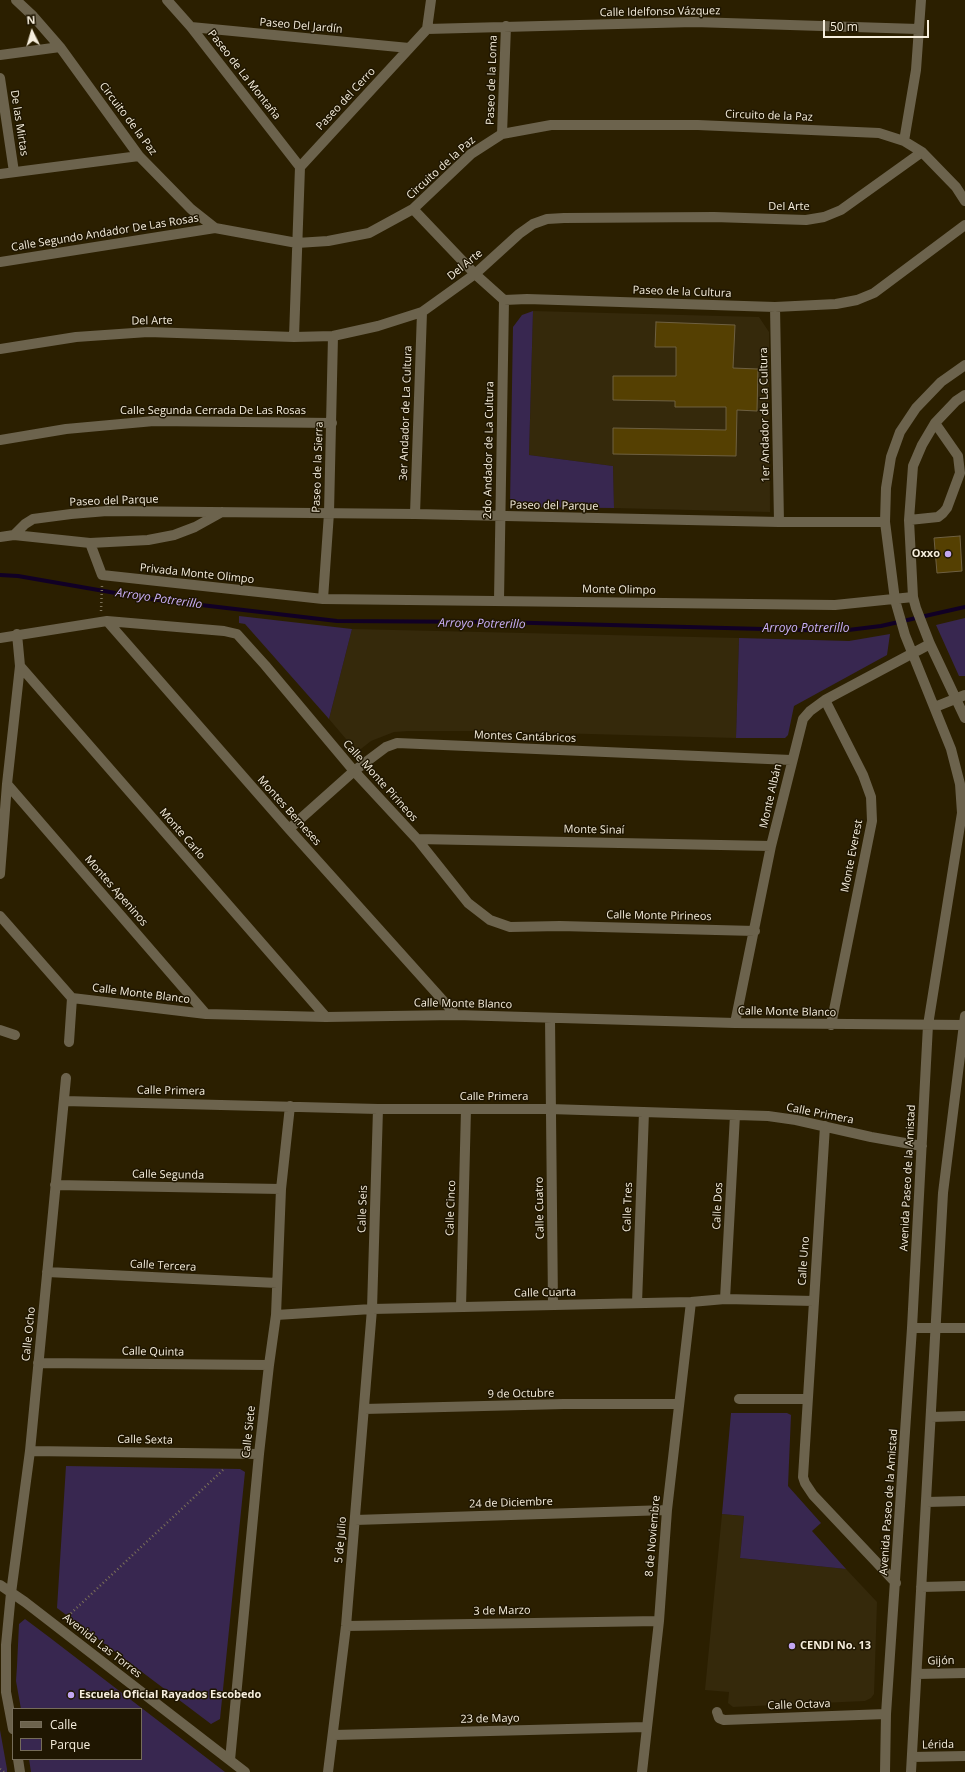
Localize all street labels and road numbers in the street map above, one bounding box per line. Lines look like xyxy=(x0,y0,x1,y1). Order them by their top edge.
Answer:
street label: Calle Idelfonso Vázquez xyxy=(599,4,721,20)
street label: Paseo Del Jardín xyxy=(259,16,343,36)
street label: Paseo de La Montaña xyxy=(205,27,283,123)
street label: Paseo de la Loma xyxy=(484,35,500,125)
street label: Paseo del Cerro xyxy=(314,65,378,133)
street label: Circuito de la Paz xyxy=(96,80,160,158)
street label: De las Mirtas xyxy=(7,89,31,157)
street label: Circuito de la Paz xyxy=(725,108,813,124)
street label: Circuito de la Paz xyxy=(404,134,478,202)
street label: Del Arte xyxy=(768,200,810,214)
street label: Calle Segundo Andador De Las Rosas xyxy=(10,212,200,254)
street label: Del Arte xyxy=(445,247,485,283)
street label: Paseo de la Cultura xyxy=(632,284,732,300)
street label: Del Arte xyxy=(131,314,173,328)
street label: 3er Andador de La Cultura xyxy=(397,345,415,481)
street label: 1er Andador de La Cultura xyxy=(757,347,773,483)
street label: 2do Andador de La Cultura xyxy=(481,381,497,519)
street label: Calle Segunda Cerrada De Las Rosas xyxy=(120,404,306,418)
street label: Paseo de la Sierra xyxy=(310,421,326,513)
street label: Paseo del Parque xyxy=(69,493,159,509)
street label: Paseo del Parque xyxy=(509,499,599,513)
street label: Privada Monte Olimpo xyxy=(139,561,255,587)
street label: Monte Olimpo xyxy=(582,583,656,597)
street label: Montes Cantábricos xyxy=(474,729,576,745)
street label: Calle Monte Pirineos xyxy=(340,737,420,825)
street label: Monte Albán xyxy=(757,763,785,829)
street label: Montes Berneses xyxy=(254,774,324,848)
street label: Monte Carlo xyxy=(156,806,208,862)
street label: Monte Everest xyxy=(838,819,866,893)
street label: Monte Sinaí xyxy=(564,823,624,837)
street label: Montes Apeninos xyxy=(82,853,150,929)
street label: Calle Monte Pirineos xyxy=(606,908,712,924)
street label: Calle Monte Blanco xyxy=(91,981,191,1007)
street label: Calle Monte Blanco xyxy=(414,997,512,1011)
street label: Calle Monte Blanco xyxy=(738,1005,836,1019)
street label: Calle Primera xyxy=(137,1084,205,1098)
street label: Calle Primera xyxy=(460,1090,528,1104)
street label: Calle Primera xyxy=(785,1101,855,1127)
street label: Avenida Paseo de la Amistad xyxy=(898,1104,918,1252)
street label: Calle Segunda xyxy=(132,1168,204,1182)
street label: Calle Cuatro xyxy=(533,1177,547,1239)
street label: Calle Cinco xyxy=(443,1180,459,1236)
street label: Calle Tres xyxy=(621,1182,635,1232)
street label: Calle Dos xyxy=(710,1182,726,1230)
street label: Calle Seis xyxy=(356,1185,370,1233)
street label: Calle Uno xyxy=(796,1236,812,1286)
street label: Calle Tercera xyxy=(129,1258,197,1274)
street label: Calle Cuarta xyxy=(514,1286,576,1300)
street label: Calle Ocho xyxy=(20,1306,38,1362)
street label: Calle Quinta xyxy=(122,1345,184,1359)
street label: 9 de Octubre xyxy=(487,1387,555,1401)
street label: Calle Siete xyxy=(240,1405,258,1459)
street label: Avenida Paseo de la Amistad xyxy=(877,1428,901,1576)
street label: Calle Sexta xyxy=(117,1433,173,1447)
street label: 24 de Diciembre xyxy=(469,1495,553,1511)
street label: 8 de Noviembre xyxy=(643,1495,663,1577)
street label: 5 de Julio xyxy=(332,1516,350,1564)
street label: 3 de Marzo xyxy=(473,1604,531,1618)
street label: Avenida Las Torres xyxy=(60,1611,144,1681)
street label: Gijón xyxy=(927,1654,955,1668)
street label: Calle Octava xyxy=(767,1697,831,1713)
street label: 23 de Mayo xyxy=(460,1712,520,1726)
street label: Lérida xyxy=(922,1738,954,1752)

